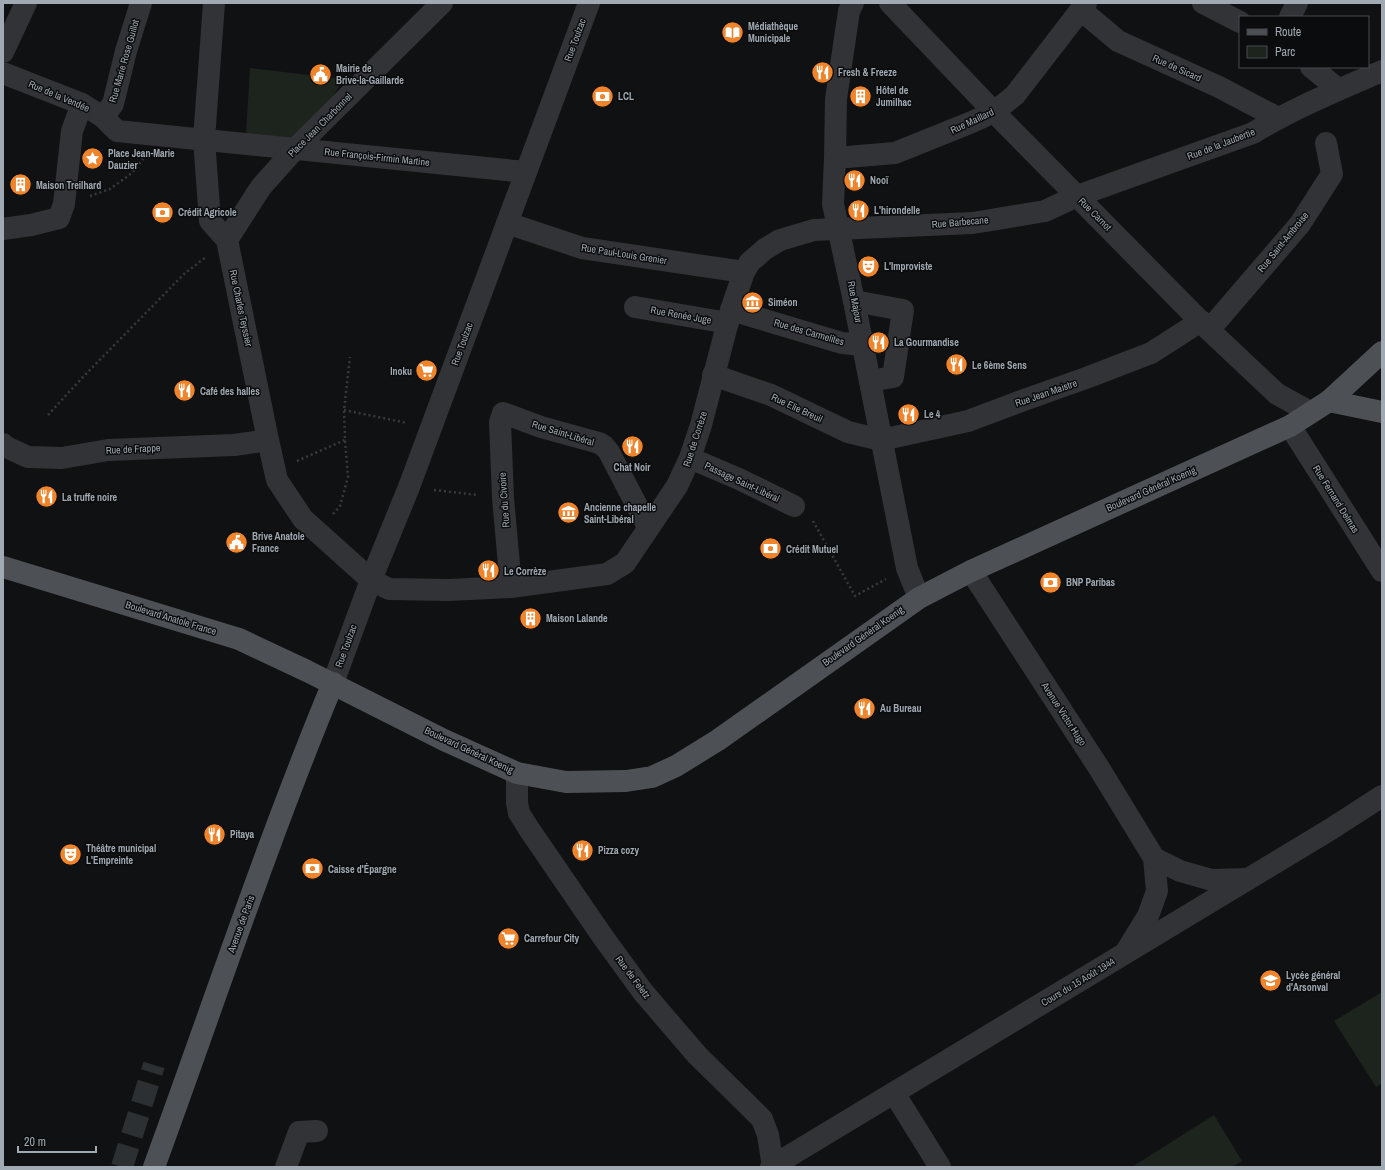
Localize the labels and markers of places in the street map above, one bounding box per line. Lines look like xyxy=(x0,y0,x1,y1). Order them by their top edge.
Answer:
library icon: Médiathèque Municipale xyxy=(719,19,745,45)
place label: Médiathèque Municipale xyxy=(748,20,799,45)
restaurant icon: Fresh & Freeze xyxy=(810,59,836,85)
public building icon: Mairie de Brive-la-Gaillarde xyxy=(308,61,334,87)
place label: Mairie de Brive-la-Gaillarde xyxy=(336,62,404,87)
place label: Fresh & Freeze xyxy=(838,66,897,79)
bank icon: LCL xyxy=(589,83,615,109)
building icon: Hôtel de Jumilhac xyxy=(848,83,874,109)
place label: Hôtel de Jumilhac xyxy=(876,84,912,109)
place label: LCL xyxy=(618,90,634,103)
place icon: Place Jean-Marie Dauzier xyxy=(79,146,105,172)
place label: Place Jean-Marie Dauzier xyxy=(108,147,175,172)
restaurant icon: Nooï xyxy=(841,167,867,193)
building icon: Maison Treilhard xyxy=(8,172,34,198)
place label: Nooï xyxy=(870,174,889,187)
place label: Maison Treilhard xyxy=(36,179,101,192)
restaurant icon: L'hirondelle xyxy=(845,197,871,223)
bank icon: Crédit Agricole xyxy=(149,199,175,225)
place label: L'hirondelle xyxy=(874,204,921,217)
place label: Crédit Agricole xyxy=(178,206,237,219)
theatre icon: L'Improviste xyxy=(856,253,882,279)
place label: L'Improviste xyxy=(884,260,933,273)
museum icon: Siméon xyxy=(740,289,766,315)
place label: Siméon xyxy=(768,296,798,309)
restaurant icon: La Gourmandise xyxy=(865,329,891,355)
place label: La Gourmandise xyxy=(894,336,959,349)
restaurant icon: Le 6ème Sens xyxy=(944,352,970,378)
supermarket icon: Inoku xyxy=(414,358,440,384)
place label: Le 6ème Sens xyxy=(972,359,1027,372)
place label: Inoku xyxy=(390,365,412,378)
restaurant icon: Café des halles xyxy=(172,378,198,404)
place label: Café des halles xyxy=(200,385,260,398)
restaurant icon: Le 4 xyxy=(896,401,922,427)
place label: Le 4 xyxy=(924,408,941,421)
restaurant icon: Chat Noir xyxy=(619,434,645,460)
place label: Chat Noir xyxy=(614,461,651,474)
restaurant icon: La truffe noire xyxy=(33,484,59,510)
place label: La truffe noire xyxy=(62,491,118,504)
museum icon: Ancienne chapelle Saint-Libéral xyxy=(556,500,582,526)
place label: Ancienne chapelle Saint-Libéral xyxy=(584,501,656,526)
public building icon: Brive Anatole France xyxy=(224,529,250,555)
place label: Brive Anatole France xyxy=(252,530,305,555)
bank icon: Crédit Mutuel xyxy=(757,536,783,562)
place label: Crédit Mutuel xyxy=(786,543,838,556)
restaurant icon: Le Corrèze xyxy=(476,558,502,584)
place label: Le Corrèze xyxy=(504,565,547,578)
bank icon: BNP Paribas xyxy=(1037,569,1063,595)
place label: BNP Paribas xyxy=(1066,576,1116,589)
building icon: Maison Lalande xyxy=(518,605,544,631)
place label: Maison Lalande xyxy=(546,612,608,625)
restaurant icon: Au Bureau xyxy=(852,695,878,721)
place label: Au Bureau xyxy=(880,702,921,715)
restaurant icon: Pitaya xyxy=(201,821,227,847)
place label: Pitaya xyxy=(230,828,255,841)
restaurant icon: Pizza cozy xyxy=(570,837,596,863)
theatre icon: Théâtre municipal L'Empreinte xyxy=(58,841,84,867)
place label: Théâtre municipal L'Empreinte xyxy=(86,842,156,867)
place label: Pizza cozy xyxy=(598,844,639,857)
bank icon: Caisse d'Épargne xyxy=(299,856,325,882)
place label: Caisse d'Épargne xyxy=(328,863,397,876)
supermarket icon: Carrefour City xyxy=(496,925,522,951)
place label: Carrefour City xyxy=(524,932,580,945)
school or university icon: Lycée général d'Arsonval xyxy=(1257,968,1283,994)
place label: Lycée général d'Arsonval xyxy=(1286,969,1340,994)

